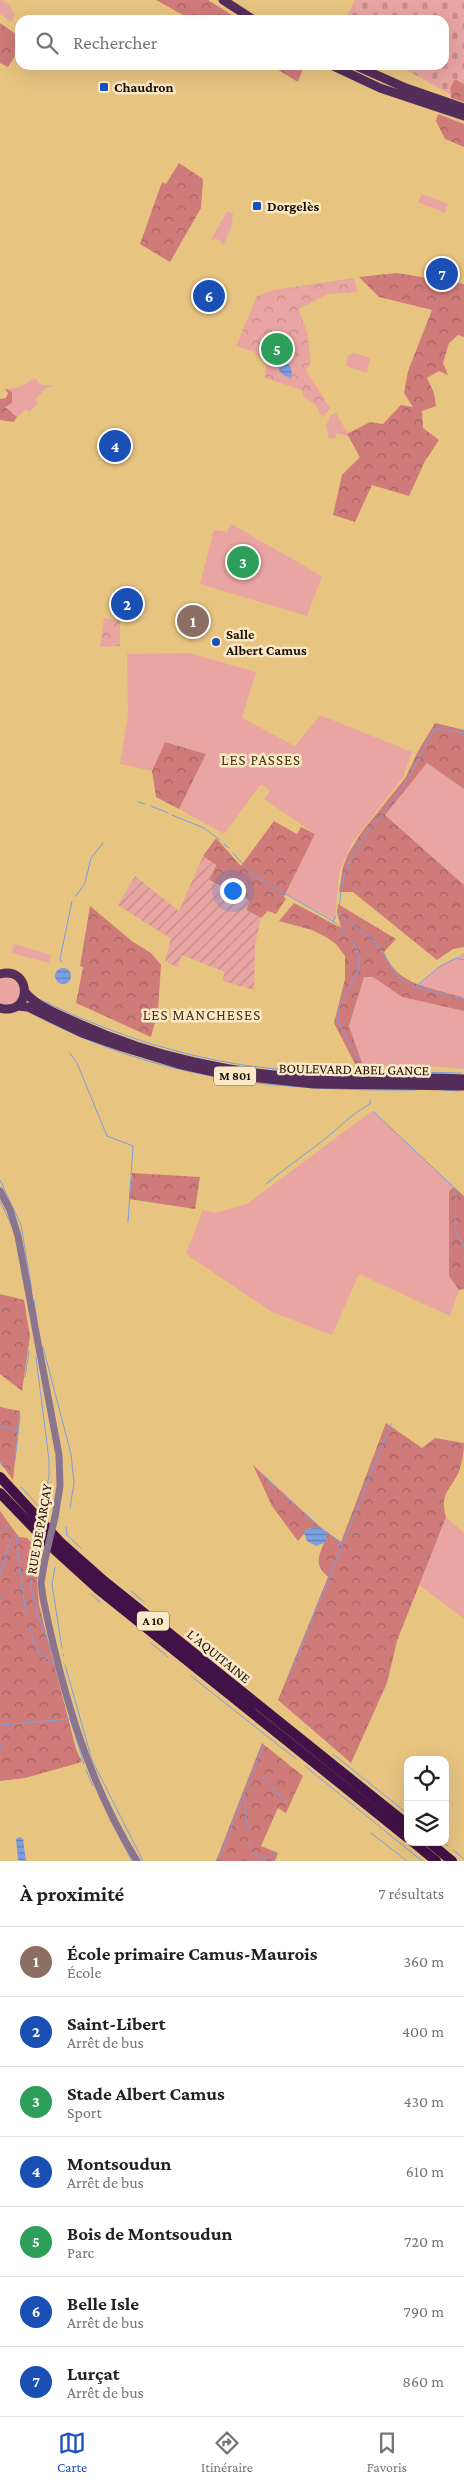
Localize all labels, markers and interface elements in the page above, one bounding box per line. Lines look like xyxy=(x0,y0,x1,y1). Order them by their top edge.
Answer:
search box xyxy=(15,15,449,70)
icon: search xyxy=(33,29,61,57)
text: Rechercher xyxy=(73,32,157,53)
place label: Chaudron xyxy=(114,79,174,95)
marker: Chaudron xyxy=(98,81,110,93)
place label: Dorgelès xyxy=(267,198,319,214)
marker: Dorgelès xyxy=(251,200,263,212)
pin: 7 xyxy=(426,255,458,293)
pin: 6 xyxy=(193,277,225,315)
pin: 5 xyxy=(261,330,293,368)
pin: 4 xyxy=(99,427,131,465)
pin: 3 xyxy=(227,543,259,581)
pin: 2 xyxy=(111,585,143,623)
pin: 1 xyxy=(177,602,209,640)
place label: Salle Albert Camus xyxy=(225,626,307,658)
marker: Salle Albert Camus xyxy=(210,636,222,648)
district label: LES PASSES xyxy=(221,752,301,768)
your location xyxy=(220,878,246,904)
district label: LES MANCHESES xyxy=(143,1007,261,1023)
street label: BOULEVARD ABEL GANCE xyxy=(279,1060,430,1078)
road number: M 801 xyxy=(214,1066,256,1086)
street label: RUE DE PARÇAY xyxy=(23,1482,55,1575)
road number: A 10 xyxy=(137,1612,169,1630)
street label: L'AQUITAINE xyxy=(184,1626,254,1687)
map controls xyxy=(404,1756,449,1846)
button: locate xyxy=(404,1756,449,1801)
button: layers xyxy=(404,1801,449,1846)
text: À proximité xyxy=(20,1882,124,1906)
text: 7 résultats xyxy=(378,1885,444,1902)
text: École primaire Camus-Maurois xyxy=(67,1943,318,1964)
text: 1 xyxy=(33,1953,39,1970)
text: 360 m xyxy=(403,1953,444,1970)
text: École xyxy=(67,1964,101,1981)
text: Saint-Libert xyxy=(67,2013,166,2034)
text: 2 xyxy=(32,2023,40,2040)
text: 400 m xyxy=(402,2023,444,2040)
text: Arrêt de bus xyxy=(67,2034,144,2051)
text: Stade Albert Camus xyxy=(67,2083,225,2104)
text: 3 xyxy=(32,2093,40,2110)
text: 430 m xyxy=(403,2093,444,2110)
text: Sport xyxy=(67,2104,102,2121)
text: Montsoudun xyxy=(67,2153,171,2174)
text: 4 xyxy=(32,2163,40,2180)
text: 610 m xyxy=(406,2163,444,2180)
text: Arrêt de bus xyxy=(67,2174,144,2191)
text: Bois de Montsoudun xyxy=(67,2223,232,2244)
text: 5 xyxy=(32,2233,40,2250)
text: 720 m xyxy=(404,2233,444,2250)
text: Parc xyxy=(67,2244,94,2261)
text: Belle Isle xyxy=(67,2293,139,2314)
text: 6 xyxy=(32,2303,40,2320)
text: 790 m xyxy=(404,2303,444,2320)
text: Arrêt de bus xyxy=(67,2314,144,2331)
text: Lurçat xyxy=(67,2363,120,2384)
text: 7 xyxy=(32,2373,40,2390)
text: 860 m xyxy=(402,2373,444,2390)
text: Arrêt de bus xyxy=(67,2384,144,2401)
tab: Carte xyxy=(57,2429,87,2475)
tab: Itinéraire xyxy=(201,2429,253,2475)
tab: Favoris xyxy=(367,2429,407,2475)

